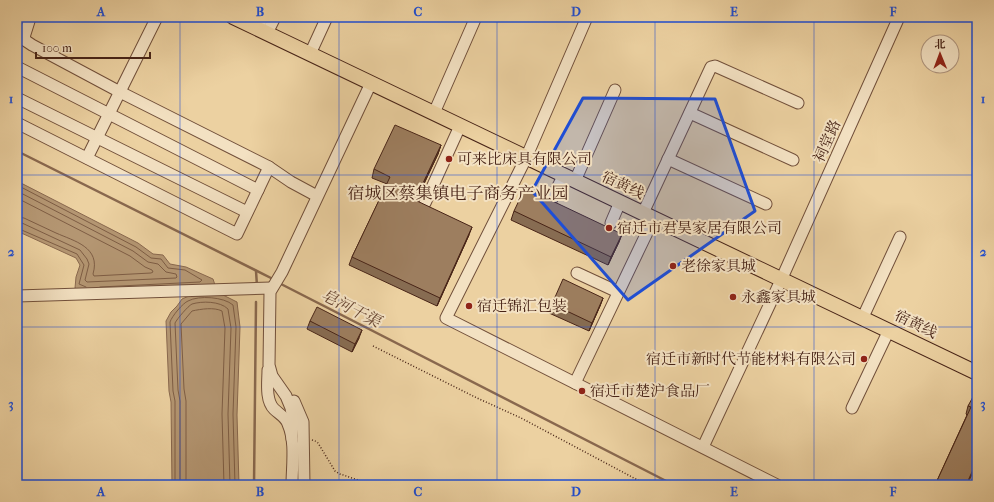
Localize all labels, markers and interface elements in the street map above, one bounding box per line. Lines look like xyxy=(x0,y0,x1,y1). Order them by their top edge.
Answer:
text: A xyxy=(96,4,106,19)
text: B xyxy=(256,4,265,19)
text: C xyxy=(414,4,423,19)
text: D xyxy=(571,4,581,19)
text: E xyxy=(730,4,738,19)
text: F xyxy=(889,4,897,19)
scale bar xyxy=(36,34,150,60)
north arrow xyxy=(920,34,960,74)
text: 北 xyxy=(934,38,945,51)
text: 100 m xyxy=(42,41,72,55)
text: 1 xyxy=(9,91,14,106)
text: 1 xyxy=(981,91,986,106)
street label: 祠堂路 xyxy=(810,117,844,165)
place label: 可来比床具有限公司 xyxy=(457,150,592,168)
marker: 可来比床具有限公司 xyxy=(444,154,454,164)
street label: 宿黄线 xyxy=(599,167,647,203)
district label: 宿城区蔡集镇电子商务产业园 xyxy=(348,183,569,203)
place label: 宿迁市君昊家居有限公司 xyxy=(617,219,782,237)
marker: 宿迁市君昊家居有限公司 xyxy=(604,223,614,233)
text: 2 xyxy=(8,244,15,259)
text: 2 xyxy=(980,244,987,259)
place label: 老徐家具城 xyxy=(681,257,756,275)
marker: 老徐家具城 xyxy=(668,261,678,271)
water label: 皂河干渠 xyxy=(318,285,386,332)
place label: 永鑫家具城 xyxy=(741,288,816,306)
marker: 永鑫家具城 xyxy=(728,292,738,302)
place label: 宿迁锦汇包装 xyxy=(477,297,567,315)
marker: 宿迁锦汇包装 xyxy=(464,301,474,311)
street label: 宿黄线 xyxy=(892,306,940,342)
place label: 宿迁市新时代节能材料有限公司 xyxy=(646,350,856,368)
marker: 宿迁市新时代节能材料有限公司 xyxy=(859,354,869,364)
place label: 宿迁市楚沪食品厂 xyxy=(590,382,710,400)
marker: 宿迁市楚沪食品厂 xyxy=(577,386,587,396)
text: 3 xyxy=(8,396,14,412)
text: 3 xyxy=(980,396,986,412)
text: A xyxy=(96,484,106,499)
text: B xyxy=(256,484,265,499)
text: C xyxy=(414,484,423,499)
text: D xyxy=(571,484,581,499)
text: E xyxy=(730,484,738,499)
text: F xyxy=(889,484,897,499)

